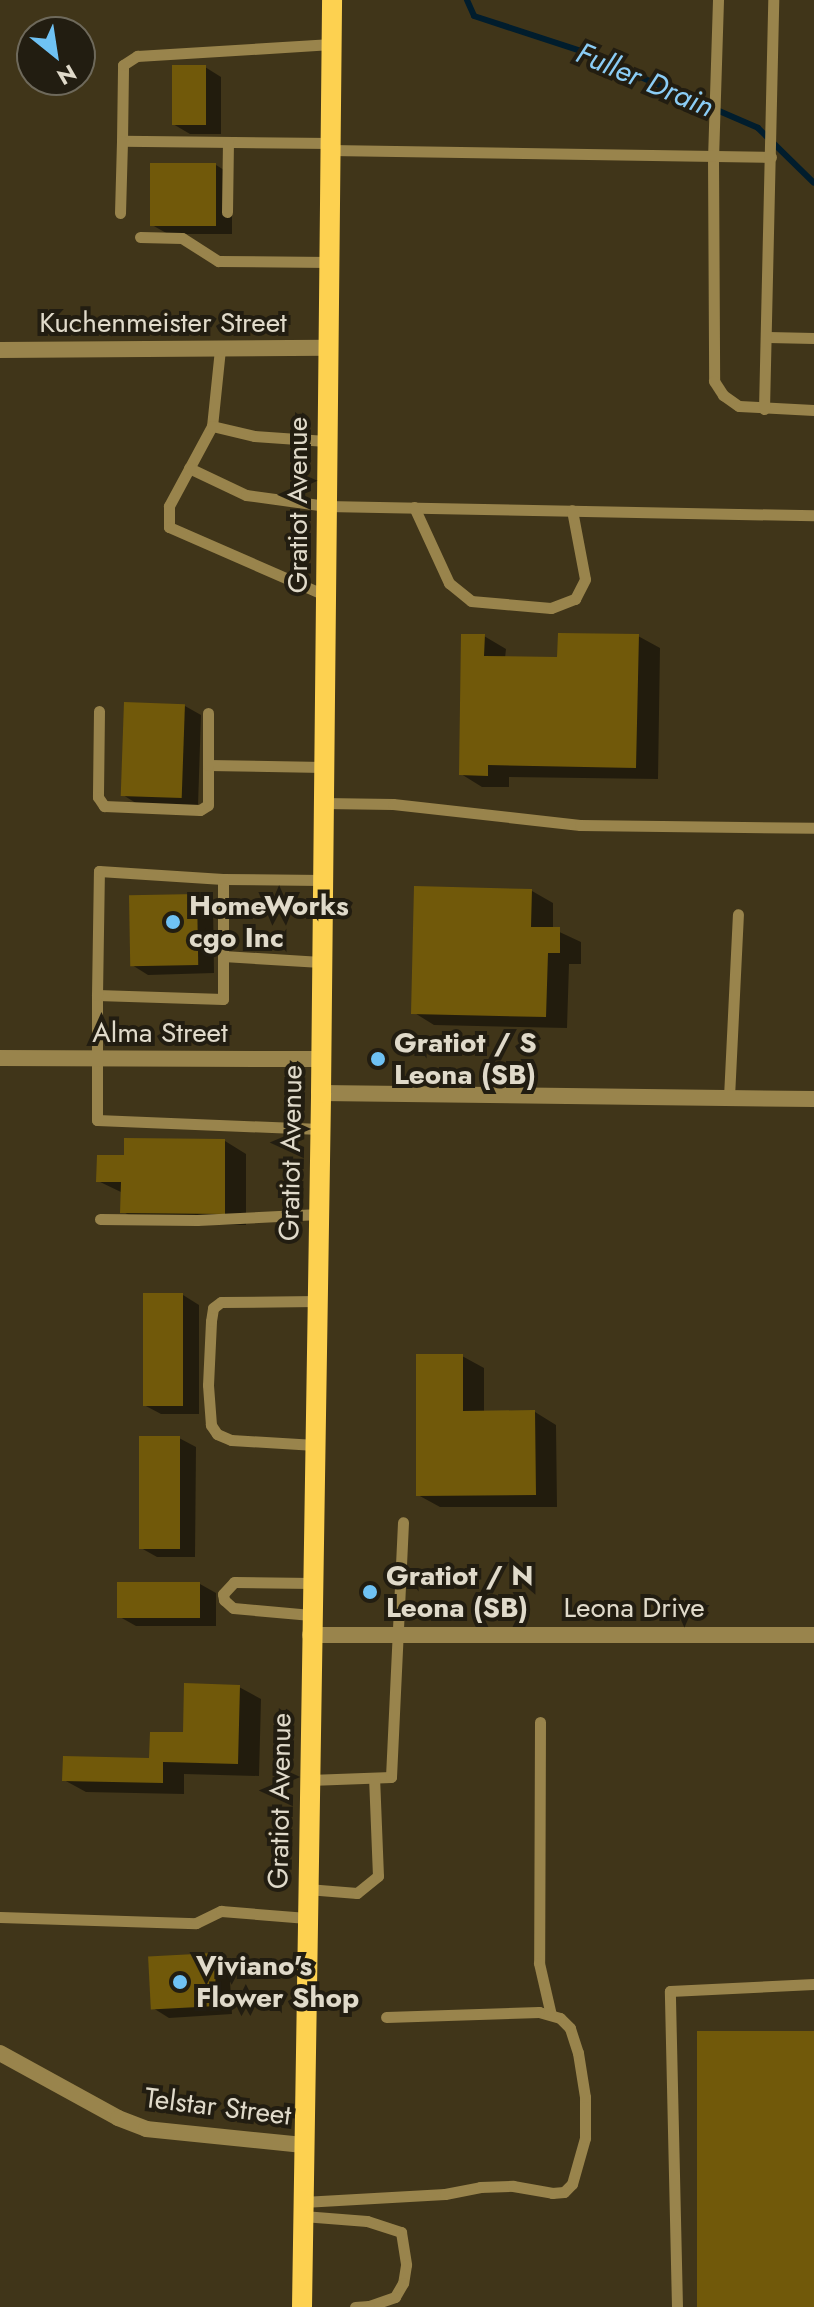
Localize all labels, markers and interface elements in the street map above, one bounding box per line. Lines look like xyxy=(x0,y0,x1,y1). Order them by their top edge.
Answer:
north arrow xyxy=(16,16,96,96)
water label: Fuller Drain xyxy=(571,35,719,125)
text: N xyxy=(51,57,83,93)
street label: Kuchenmeister Street xyxy=(39,306,287,340)
street label: Gratiot Avenue xyxy=(281,417,315,593)
place label: HomeWorks cgo Inc xyxy=(189,889,349,955)
marker: HomeWorks cgo Inc xyxy=(164,913,182,931)
street label: Alma Street xyxy=(92,1016,228,1050)
place label: Gratiot / S Leona (SB) xyxy=(394,1026,537,1092)
marker: Gratiot / S Leona (SB) xyxy=(369,1050,387,1068)
street label: Gratiot Avenue xyxy=(273,1065,309,1241)
place label: Gratiot / N Leona (SB) xyxy=(386,1559,534,1625)
marker: Gratiot / N Leona (SB) xyxy=(361,1583,379,1601)
street label: Leona Drive xyxy=(563,1591,705,1625)
street label: Gratiot Avenue xyxy=(262,1713,298,1889)
place label: Viviano's Flower Shop xyxy=(196,1949,359,2015)
marker: Viviano's Flower Shop xyxy=(171,1973,189,1991)
street label: Telstar Street xyxy=(143,2081,293,2133)

